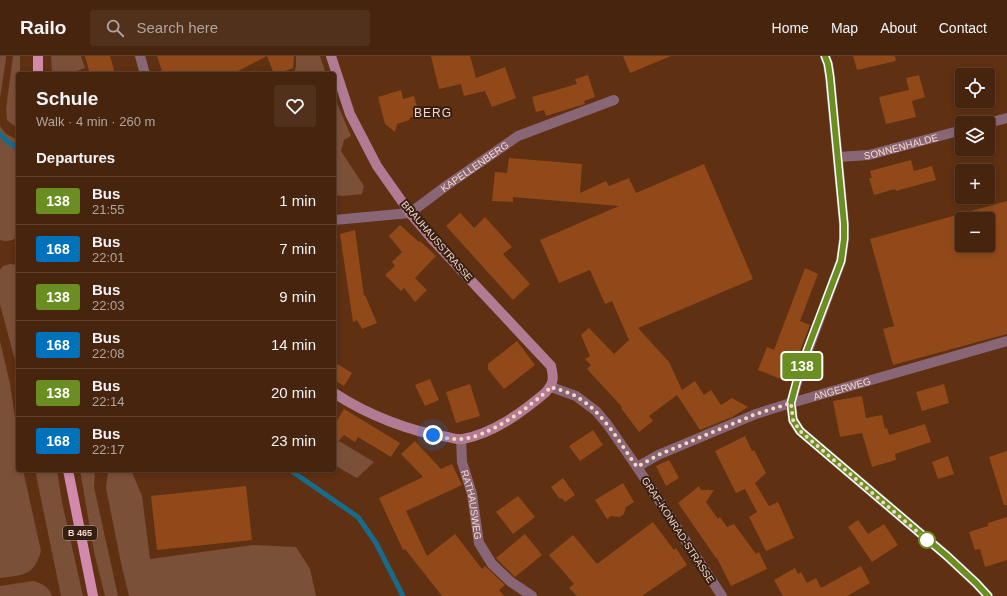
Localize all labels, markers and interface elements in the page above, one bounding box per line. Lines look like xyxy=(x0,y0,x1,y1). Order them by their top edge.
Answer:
search box xyxy=(90,10,370,46)
text: Railo xyxy=(20,17,66,38)
icon: search xyxy=(104,17,126,39)
text: Search here xyxy=(136,19,218,36)
text: Home xyxy=(772,20,809,36)
text: Map xyxy=(831,20,858,36)
text: About xyxy=(880,20,917,36)
text: Contact xyxy=(939,20,987,36)
map controls xyxy=(955,68,995,252)
button: locate xyxy=(955,68,995,108)
button: heart xyxy=(274,85,316,127)
text: Schule xyxy=(36,88,98,109)
district label: BERG xyxy=(414,106,452,120)
text: Walk · 4 min · 260 m xyxy=(36,114,155,129)
button: layers xyxy=(955,116,995,156)
street label: SONNENHALDE xyxy=(863,131,939,161)
street label: KAPELLENBERG xyxy=(438,139,511,194)
text: Departures xyxy=(36,149,115,166)
button: + xyxy=(955,164,995,204)
text: Bus xyxy=(92,185,120,202)
text: 1 min xyxy=(279,192,316,209)
text: 138 xyxy=(46,193,70,209)
street label: BRAUHAUSSTRASSE xyxy=(399,199,475,283)
text: 21:55 xyxy=(92,202,125,217)
button: − xyxy=(955,212,995,252)
text: Bus xyxy=(92,233,120,250)
text: 7 min xyxy=(279,240,316,257)
text: 168 xyxy=(46,241,70,257)
text: 22:01 xyxy=(92,250,125,265)
text: Bus xyxy=(92,281,120,298)
text: 9 min xyxy=(279,288,316,305)
text: 138 xyxy=(46,289,70,305)
text: 22:03 xyxy=(92,298,125,313)
text: Bus xyxy=(92,329,120,346)
text: 14 min xyxy=(271,336,316,353)
text: 168 xyxy=(46,337,70,353)
text: 22:08 xyxy=(92,346,125,361)
line badge: 138 xyxy=(779,353,825,379)
text: 138 xyxy=(790,358,814,374)
street label: ANGERWEG xyxy=(812,375,872,402)
text: Bus xyxy=(92,377,120,394)
text: 20 min xyxy=(271,384,316,401)
text: 138 xyxy=(46,385,70,401)
text: 22:14 xyxy=(92,394,125,409)
text: Bus xyxy=(92,425,120,442)
your location xyxy=(423,425,443,445)
text: 23 min xyxy=(271,432,316,449)
text: 168 xyxy=(46,433,70,449)
text: 22:17 xyxy=(92,442,125,457)
street label: RATHAUSWEG xyxy=(459,468,484,540)
street label: GRAF-KONRAD-STRASSE xyxy=(640,475,717,585)
road number: B 465 xyxy=(63,526,97,540)
unlabelled marker xyxy=(918,531,936,549)

